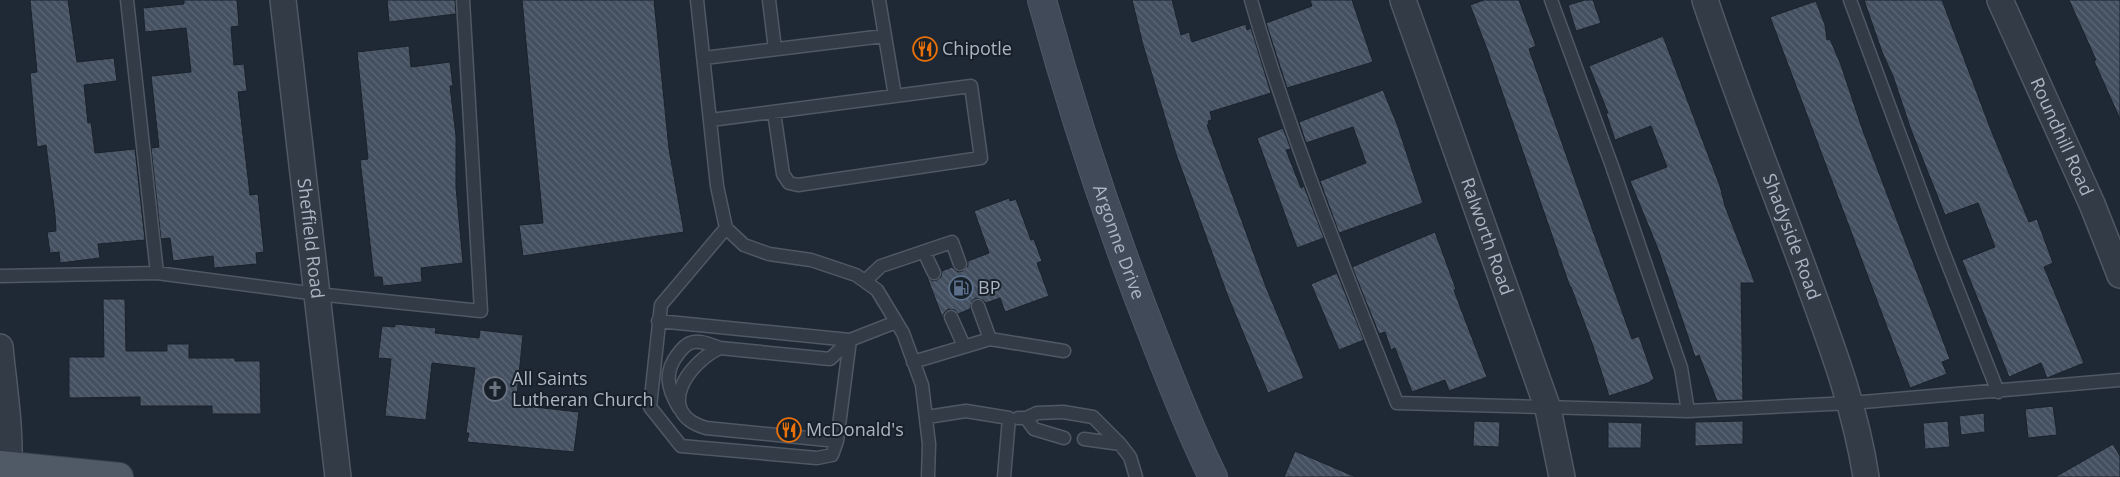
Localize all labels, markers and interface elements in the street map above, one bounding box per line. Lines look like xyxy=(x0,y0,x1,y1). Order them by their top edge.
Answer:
restaurant icon: Chipotle xyxy=(912,36,938,62)
place label: Chipotle xyxy=(942,36,1012,60)
street label: Roundhill Road xyxy=(2025,73,2100,199)
street label: Shadyside Road xyxy=(1758,170,1827,303)
street label: Ralworth Road xyxy=(1456,174,1520,298)
street label: Sheffield Road xyxy=(293,177,330,300)
street label: Argonne Drive xyxy=(1088,181,1151,303)
fuel station icon: BP xyxy=(948,275,974,301)
place label: BP xyxy=(978,275,1000,299)
place label: All Saints Lutheran Church xyxy=(512,366,654,411)
church icon: All Saints Lutheran Church xyxy=(482,376,508,402)
restaurant icon: McDonald's xyxy=(776,417,802,443)
place label: McDonald's xyxy=(806,417,904,441)

